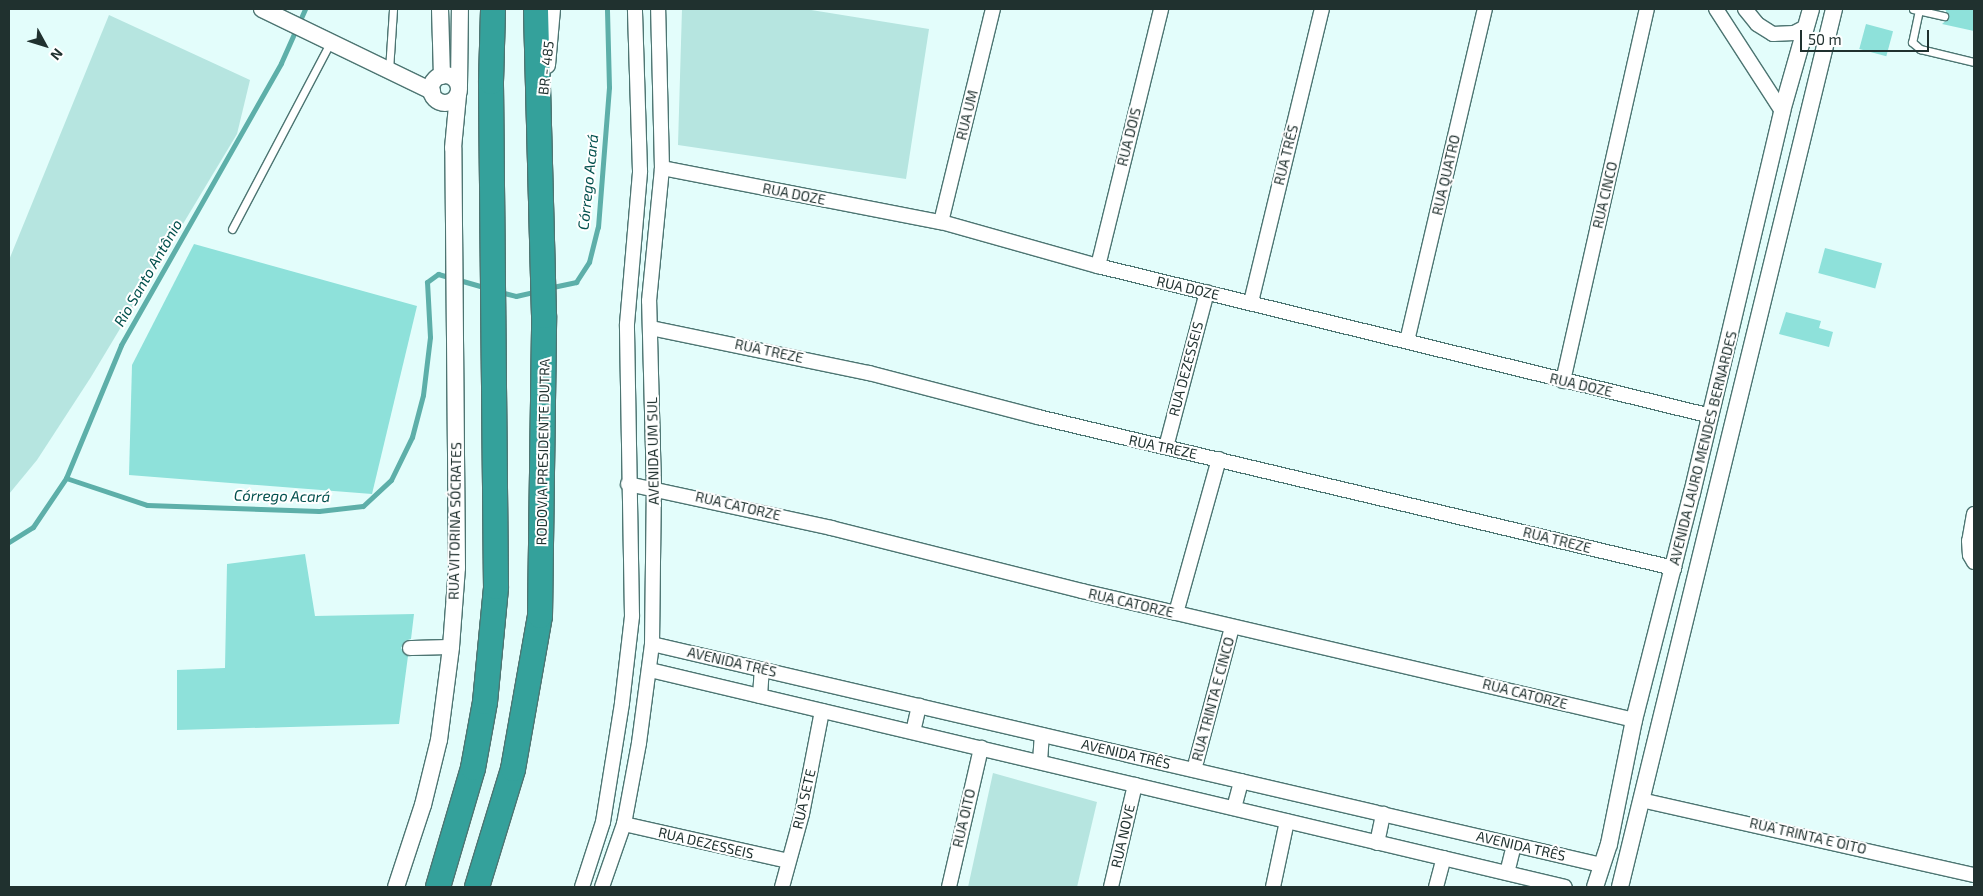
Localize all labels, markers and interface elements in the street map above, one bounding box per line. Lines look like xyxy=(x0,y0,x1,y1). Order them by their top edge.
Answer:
north arrow xyxy=(20,20,70,70)
scale bar xyxy=(1803,20,1932,52)
text: 50 m xyxy=(1808,30,1842,48)
street label: BR - 485 xyxy=(535,40,557,96)
text: N xyxy=(47,45,67,64)
street label: RUA UM xyxy=(953,88,981,142)
street label: RUA DOIS xyxy=(1114,106,1144,168)
street label: RUA TRÊS xyxy=(1270,123,1302,187)
water label: Córrego Acará xyxy=(574,133,602,231)
street label: RUA QUATRO xyxy=(1429,133,1463,217)
street label: RUA CINCO xyxy=(1589,160,1621,230)
street label: RUA DOZE xyxy=(761,180,827,208)
water label: Rio Santo Antônio xyxy=(110,216,186,330)
street label: RUA DOZE xyxy=(1155,273,1221,303)
street label: RUA DEZESSEIS xyxy=(1165,320,1207,418)
street label: AVENIDA LAURO MENDES BERNARDES xyxy=(1666,329,1740,567)
street label: RUA TREZE xyxy=(733,335,805,367)
street label: RODOVIA PRESIDENTE DUTRA xyxy=(533,358,553,546)
street label: RUA DOZE xyxy=(1548,370,1614,400)
street label: AVENIDA UM SUL xyxy=(644,397,662,505)
street label: RUA TREZE xyxy=(1127,431,1199,463)
street label: RUA VITORINA SÓCRATES xyxy=(445,441,465,601)
water label: Córrego Acará xyxy=(234,486,330,506)
street label: RUA CATORZE xyxy=(694,488,782,524)
street label: RUA TREZE xyxy=(1521,523,1593,557)
street label: RUA CATORZE xyxy=(1087,585,1175,621)
street label: RUA TRINTA E CINCO xyxy=(1188,635,1238,763)
street label: AVENIDA TRÊS xyxy=(685,644,779,680)
street label: RUA CATORZE xyxy=(1481,675,1569,713)
street label: AVENIDA TRÊS xyxy=(1079,736,1173,772)
street label: RUA SETE xyxy=(789,767,819,831)
street label: RUA OITO xyxy=(949,787,979,849)
street label: RUA NOVE xyxy=(1107,802,1139,870)
street label: RUA TRINTA E OITO xyxy=(1747,814,1869,858)
street label: RUA DEZESSEIS xyxy=(657,824,755,862)
street label: AVENIDA TRÊS xyxy=(1474,828,1568,864)

